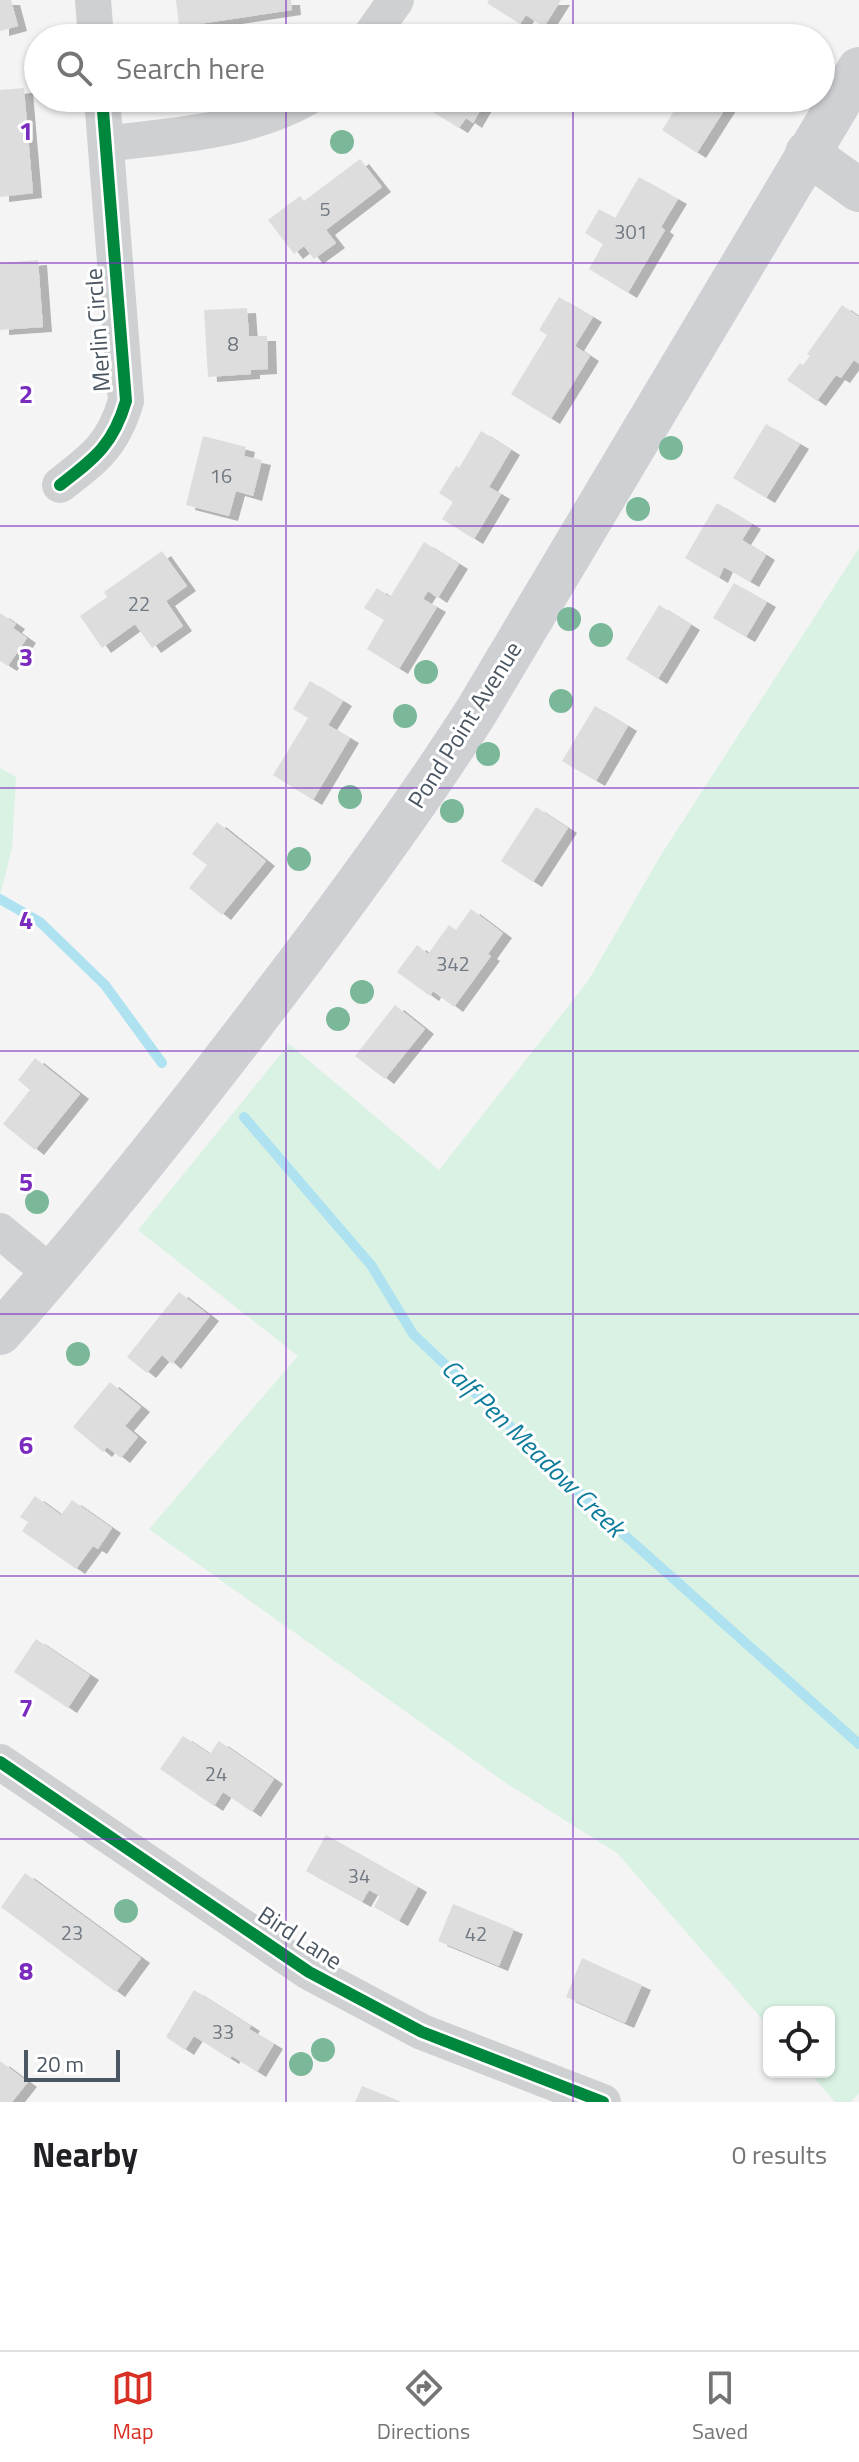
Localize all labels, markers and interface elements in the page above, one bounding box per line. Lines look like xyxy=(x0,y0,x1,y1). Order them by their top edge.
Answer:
search box xyxy=(24,24,835,112)
text: Search here xyxy=(116,45,265,91)
icon: search xyxy=(52,46,96,90)
text: 1 xyxy=(19,111,33,150)
house number: 5 xyxy=(319,193,331,224)
house number: 301 xyxy=(614,216,648,247)
street label: Merlin Circle xyxy=(75,267,119,393)
house number: 8 xyxy=(227,328,239,359)
text: 2 xyxy=(19,374,33,413)
house number: 16 xyxy=(210,460,232,491)
house number: 22 xyxy=(128,588,150,619)
street label: Pond Point Avenue xyxy=(398,634,530,815)
text: 3 xyxy=(19,637,33,676)
text: 4 xyxy=(19,900,33,939)
house number: 342 xyxy=(436,948,470,979)
text: 5 xyxy=(19,1162,33,1201)
water label: Calf Pen Meadow Creek xyxy=(433,1349,636,1548)
text: 6 xyxy=(19,1425,33,1464)
text: 7 xyxy=(19,1688,33,1727)
house number: 24 xyxy=(205,1758,227,1789)
house number: 34 xyxy=(348,1860,370,1891)
street label: Bird Lane xyxy=(251,1896,350,1978)
house number: 23 xyxy=(61,1917,83,1948)
house number: 42 xyxy=(465,1918,487,1949)
text: 8 xyxy=(19,1951,33,1990)
map controls xyxy=(763,2006,835,2078)
button: locate xyxy=(763,2006,835,2078)
house number: 33 xyxy=(212,2016,234,2047)
scale bar xyxy=(24,2046,120,2082)
text: 20 m xyxy=(36,2047,84,2081)
text: Nearby xyxy=(32,2128,138,2180)
text: 0 results xyxy=(732,2135,827,2174)
tab: Map xyxy=(111,2366,155,2448)
tab: Directions xyxy=(377,2366,470,2448)
tab: Saved xyxy=(692,2366,748,2448)

